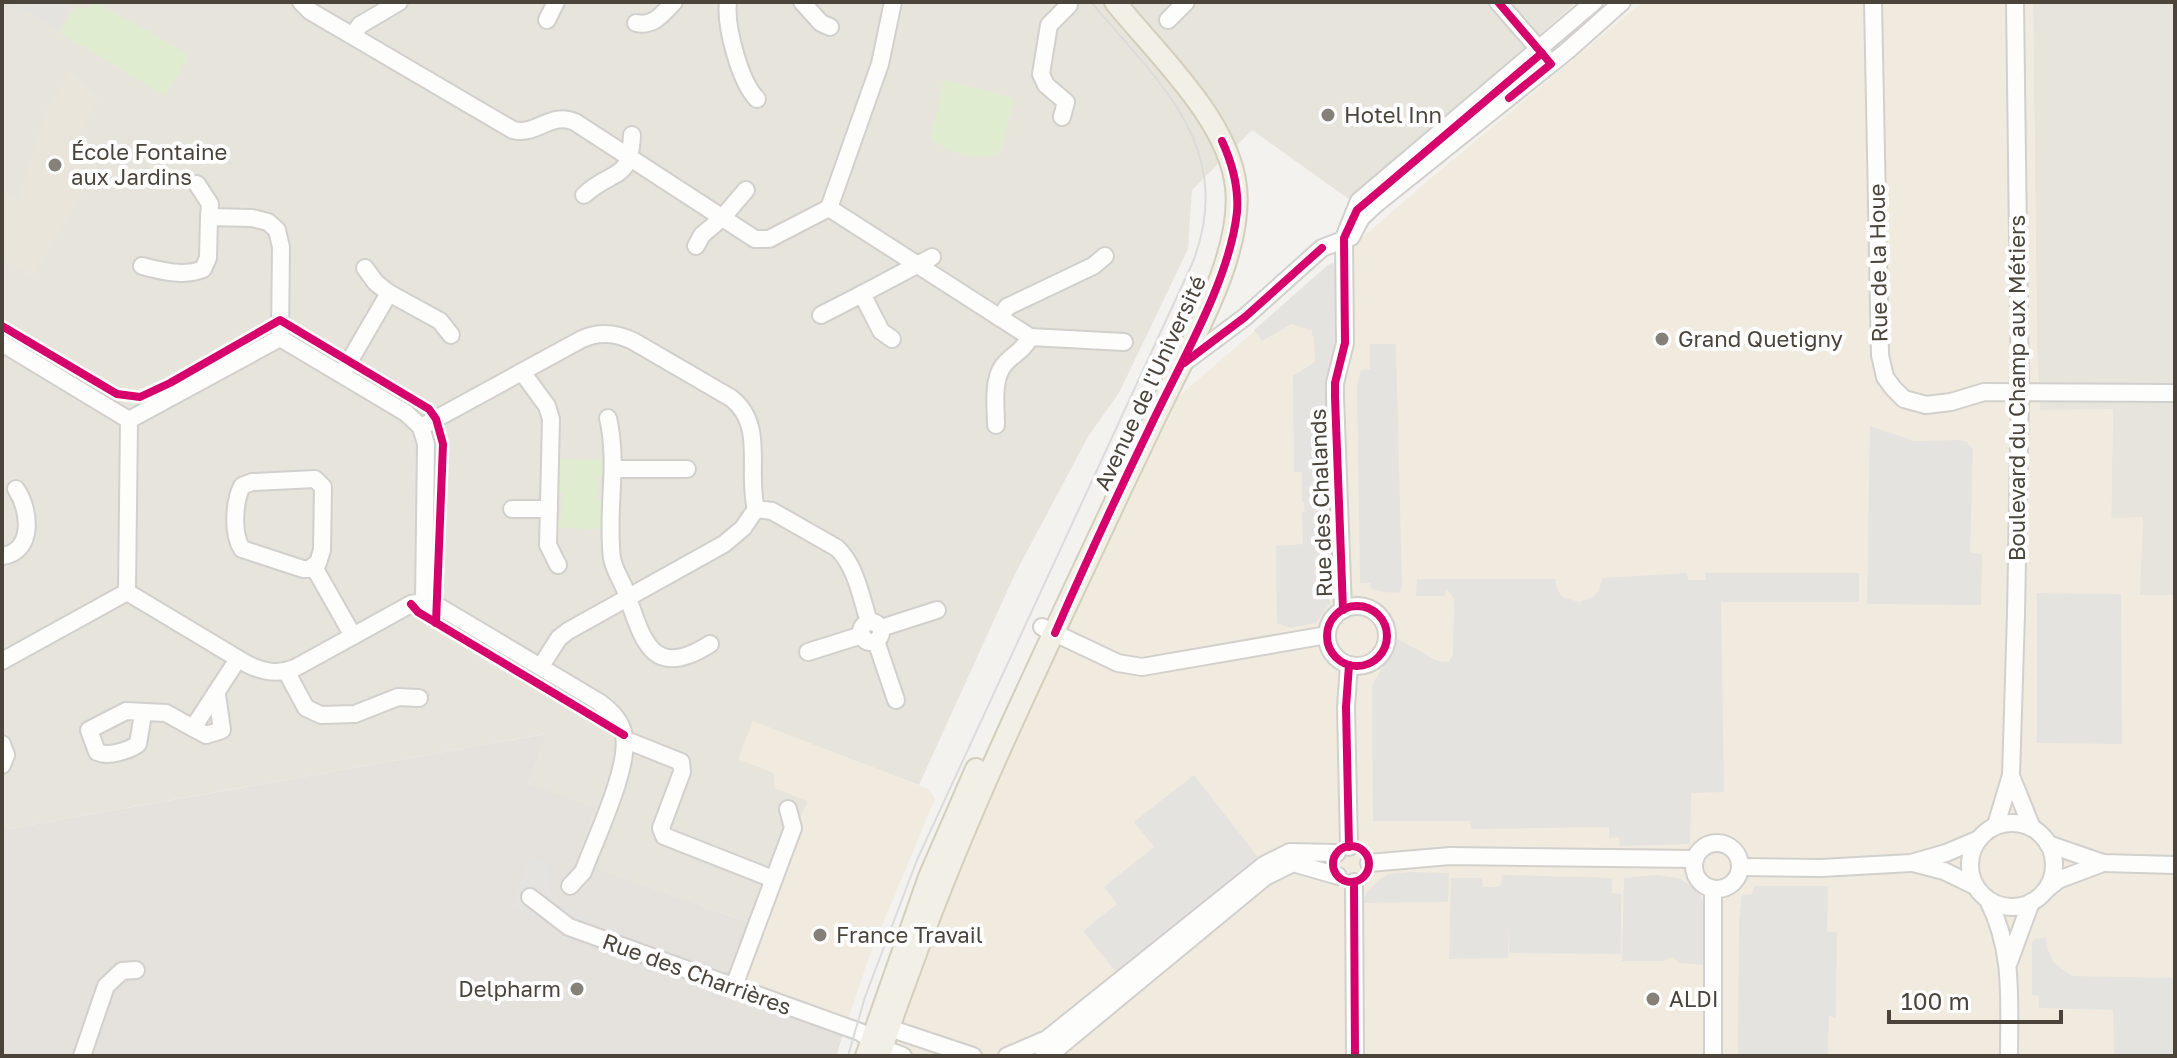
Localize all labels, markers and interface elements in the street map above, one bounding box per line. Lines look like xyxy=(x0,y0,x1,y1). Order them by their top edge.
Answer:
place label: Hotel Inn xyxy=(1344,101,1442,128)
marker: Hotel Inn xyxy=(1319,106,1337,124)
place label: École Fontaine aux Jardins xyxy=(71,138,227,190)
marker: École Fontaine aux Jardins xyxy=(46,156,64,174)
street label: Rue de la Houe xyxy=(1863,183,1892,343)
street label: Boulevard du Champ aux Métiers xyxy=(2003,215,2030,561)
street label: Avenue de l'Université xyxy=(1088,271,1211,494)
place label: Grand Quetigny xyxy=(1678,325,1843,352)
marker: Grand Quetigny xyxy=(1653,330,1671,348)
street label: Rue des Chalands xyxy=(1304,408,1337,598)
place label: France Travail xyxy=(836,921,983,948)
marker: France Travail xyxy=(811,926,829,944)
street label: Rue des Charrières xyxy=(599,927,795,1020)
scale bar xyxy=(1889,974,2061,1024)
place label: Delpharm xyxy=(458,975,561,1002)
marker: Delpharm xyxy=(568,980,586,998)
place label: ALDI xyxy=(1669,985,1719,1012)
text: 100 m xyxy=(1901,986,1970,1015)
marker: ALDI xyxy=(1644,990,1662,1008)

